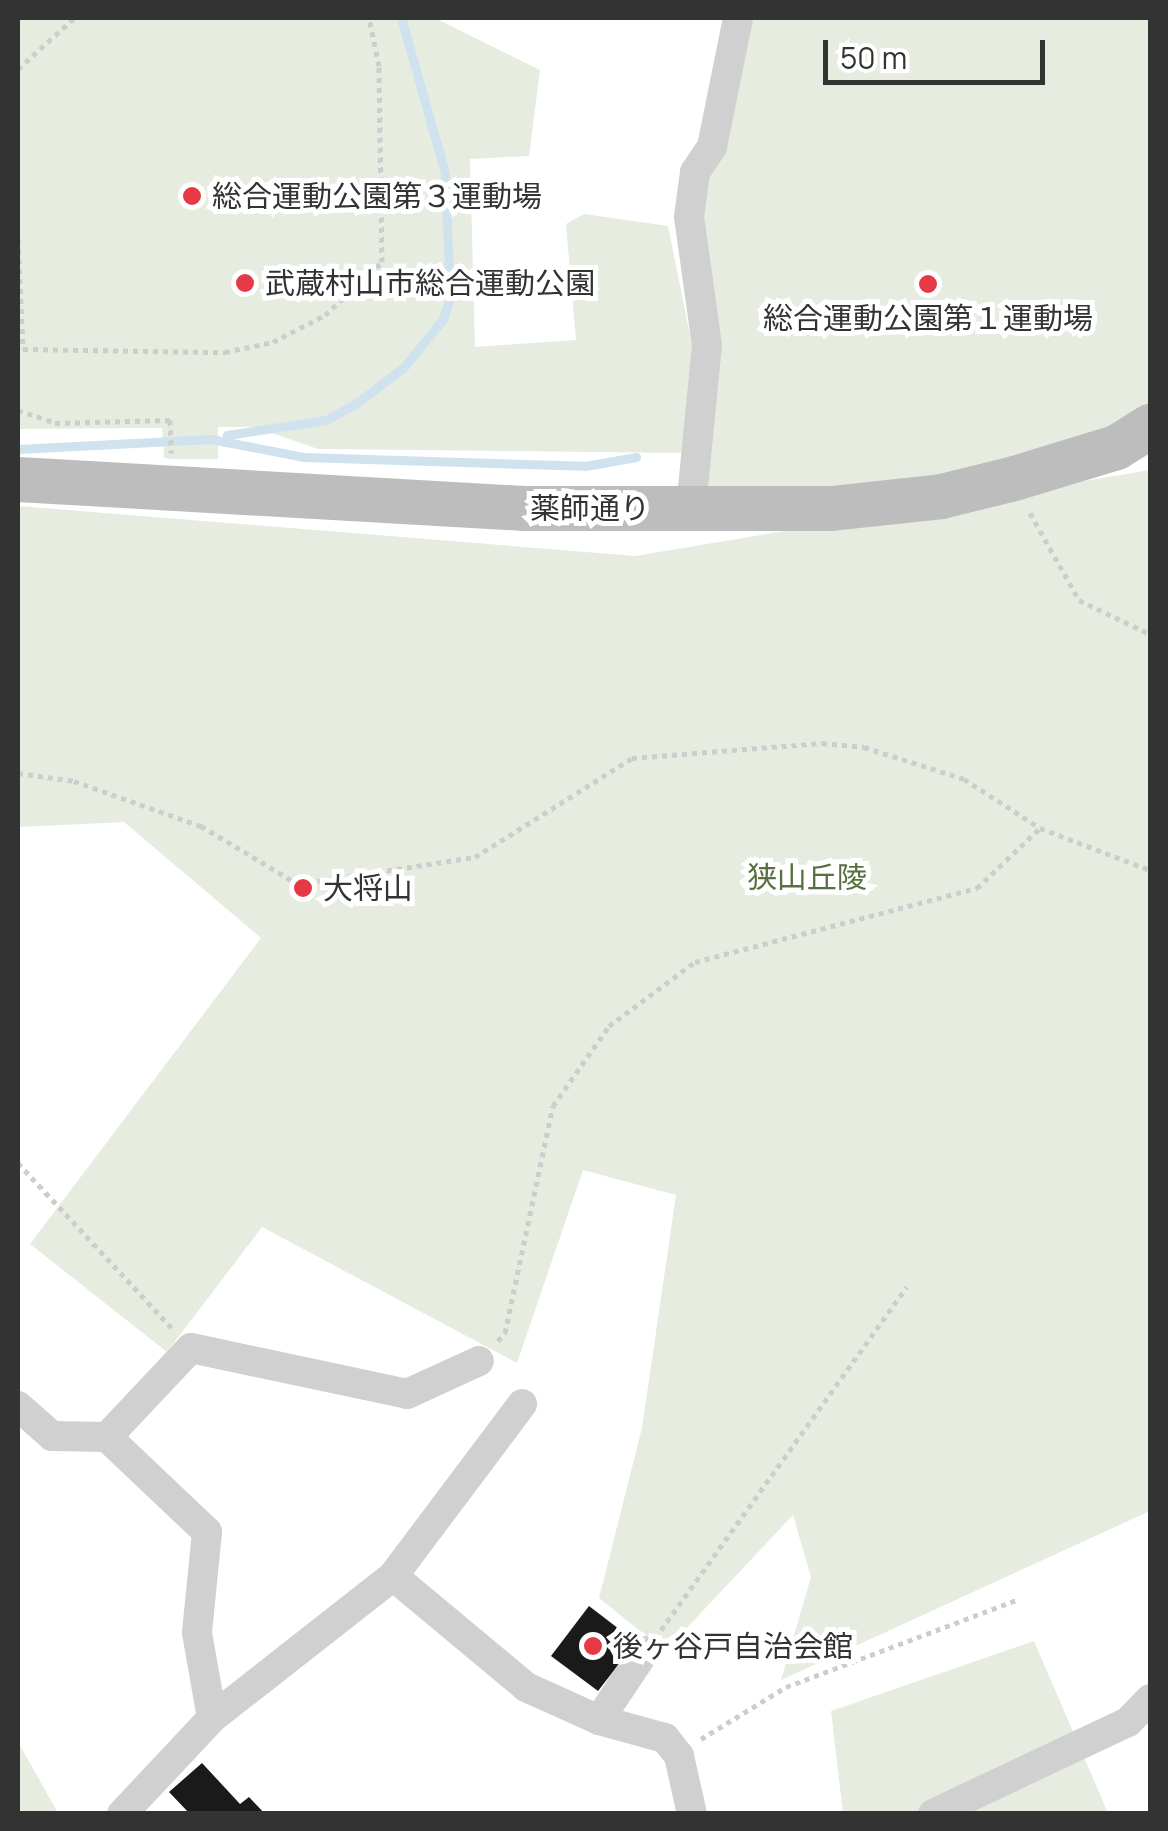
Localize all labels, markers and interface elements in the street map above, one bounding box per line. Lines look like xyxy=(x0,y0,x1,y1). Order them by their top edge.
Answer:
scale bar xyxy=(828,20,1050,82)
text: 50 m xyxy=(840,37,907,78)
place label: 総合運動公園第３運動場 xyxy=(212,178,542,214)
marker: 総合運動公園第３運動場 xyxy=(181,185,203,207)
place label: 武蔵村山市総合運動公園 xyxy=(265,265,595,301)
marker: 武蔵村山市総合運動公園 xyxy=(234,272,256,294)
marker: 総合運動公園第１運動場 xyxy=(917,273,939,295)
place label: 総合運動公園第１運動場 xyxy=(763,300,1093,336)
street label: 薬師通り xyxy=(530,490,650,526)
park label: 狭山丘陵 xyxy=(747,859,867,895)
place label: 大将山 xyxy=(323,870,413,906)
marker: 大将山 xyxy=(292,877,314,899)
place label: 後ヶ谷戸自治会館 xyxy=(613,1628,853,1664)
marker: 後ヶ谷戸自治会館 xyxy=(582,1635,604,1657)

